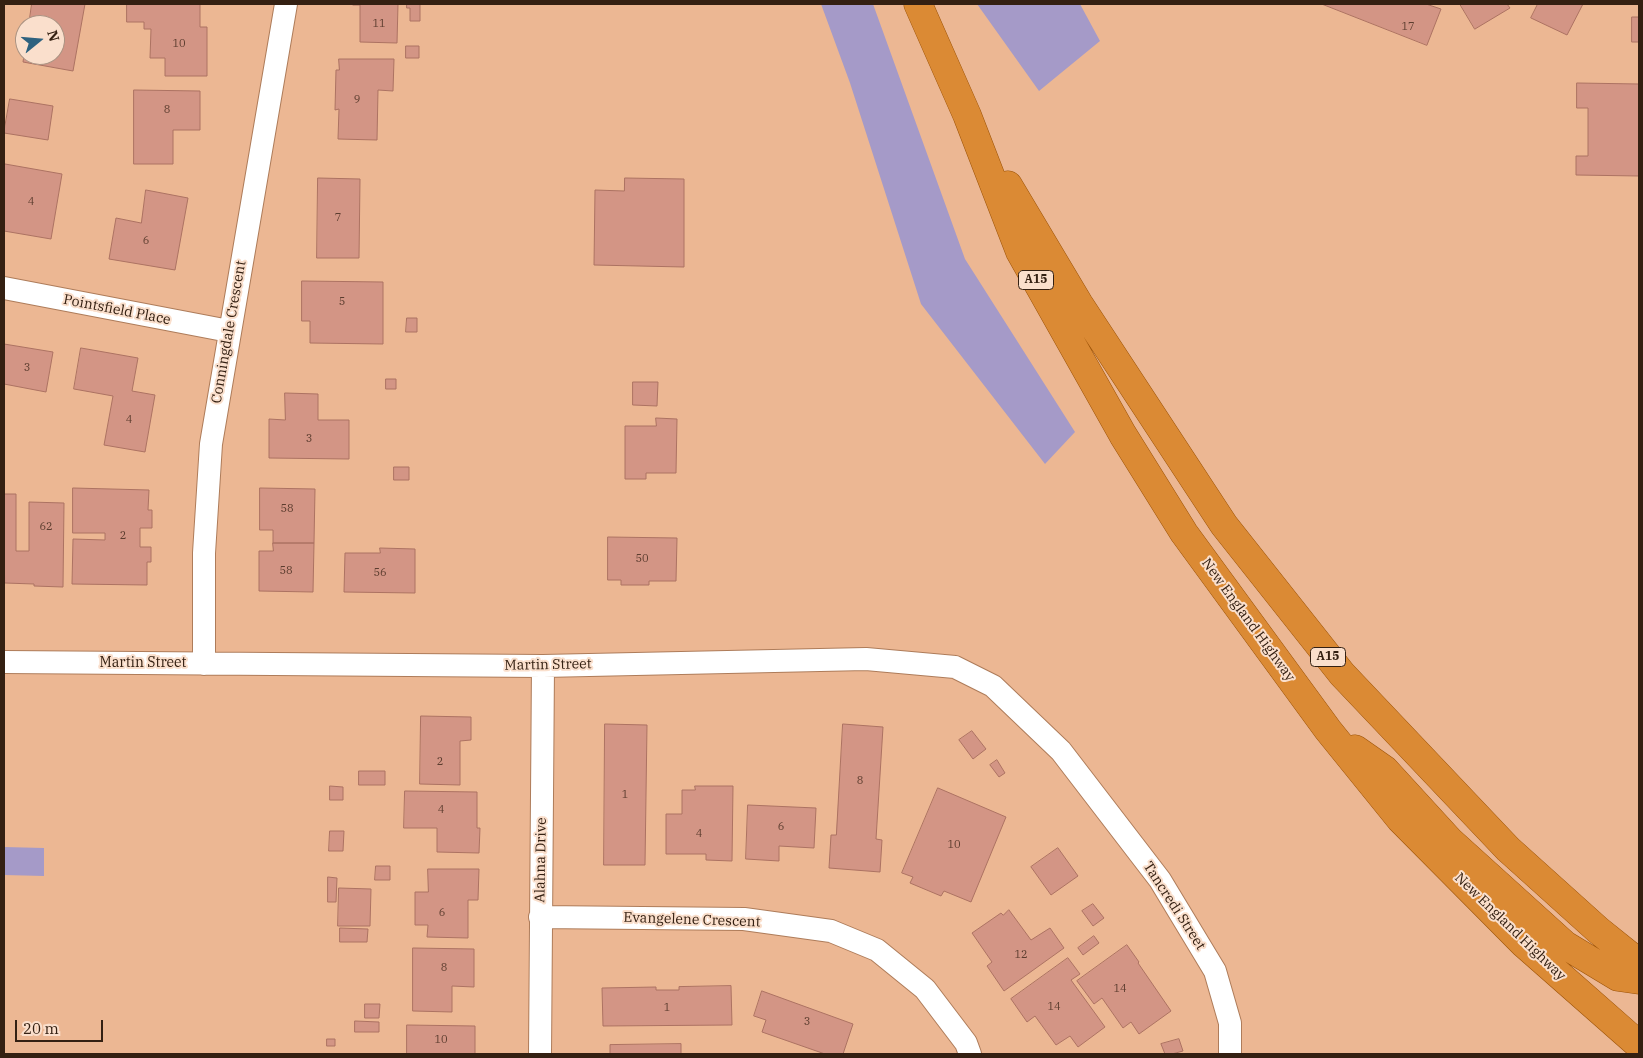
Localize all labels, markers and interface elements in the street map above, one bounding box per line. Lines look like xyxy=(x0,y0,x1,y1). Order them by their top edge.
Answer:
north arrow xyxy=(15,15,65,65)
house number: 11 xyxy=(372,17,386,31)
house number: 17 xyxy=(1401,20,1415,34)
text: N xyxy=(43,28,64,44)
house number: 10 xyxy=(172,37,186,51)
house number: 9 xyxy=(354,93,360,107)
house number: 8 xyxy=(164,103,170,117)
house number: 4 xyxy=(28,195,34,209)
house number: 7 xyxy=(335,211,341,225)
house number: 6 xyxy=(143,234,149,248)
street label: Conningdale Crescent xyxy=(208,259,250,405)
road number: A15 xyxy=(1018,270,1054,290)
street label: Pointsfield Place xyxy=(62,291,172,329)
house number: 5 xyxy=(339,295,345,309)
house number: 3 xyxy=(24,361,30,375)
house number: 4 xyxy=(126,413,132,427)
house number: 3 xyxy=(306,432,312,446)
house number: 58 xyxy=(280,502,294,516)
house number: 62 xyxy=(39,520,53,534)
house number: 2 xyxy=(120,529,126,543)
house number: 50 xyxy=(635,552,649,566)
street label: New England Highway xyxy=(1198,555,1298,685)
house number: 58 xyxy=(279,564,293,578)
house number: 56 xyxy=(373,566,387,580)
road number: A15 xyxy=(1310,648,1346,666)
street label: Martin Street xyxy=(99,655,187,671)
street label: Martin Street xyxy=(504,656,592,674)
house number: 2 xyxy=(437,755,443,769)
house number: 8 xyxy=(857,774,863,788)
house number: 1 xyxy=(622,788,628,802)
house number: 4 xyxy=(438,803,444,817)
street label: Alahna Drive xyxy=(532,817,550,903)
house number: 6 xyxy=(778,820,784,834)
house number: 4 xyxy=(696,827,702,841)
house number: 10 xyxy=(947,838,961,852)
street label: Tancredi Street xyxy=(1139,859,1209,953)
street label: New England Highway xyxy=(1451,870,1569,984)
house number: 6 xyxy=(439,906,445,920)
street label: Evangelene Crescent xyxy=(623,909,761,931)
house number: 12 xyxy=(1014,948,1028,962)
house number: 8 xyxy=(441,961,447,975)
house number: 14 xyxy=(1113,982,1127,996)
house number: 14 xyxy=(1047,1000,1061,1014)
house number: 1 xyxy=(664,1001,670,1015)
scale bar xyxy=(18,1010,105,1042)
house number: 3 xyxy=(804,1015,810,1029)
text: 20 m xyxy=(23,1019,59,1038)
house number: 10 xyxy=(434,1033,448,1047)

